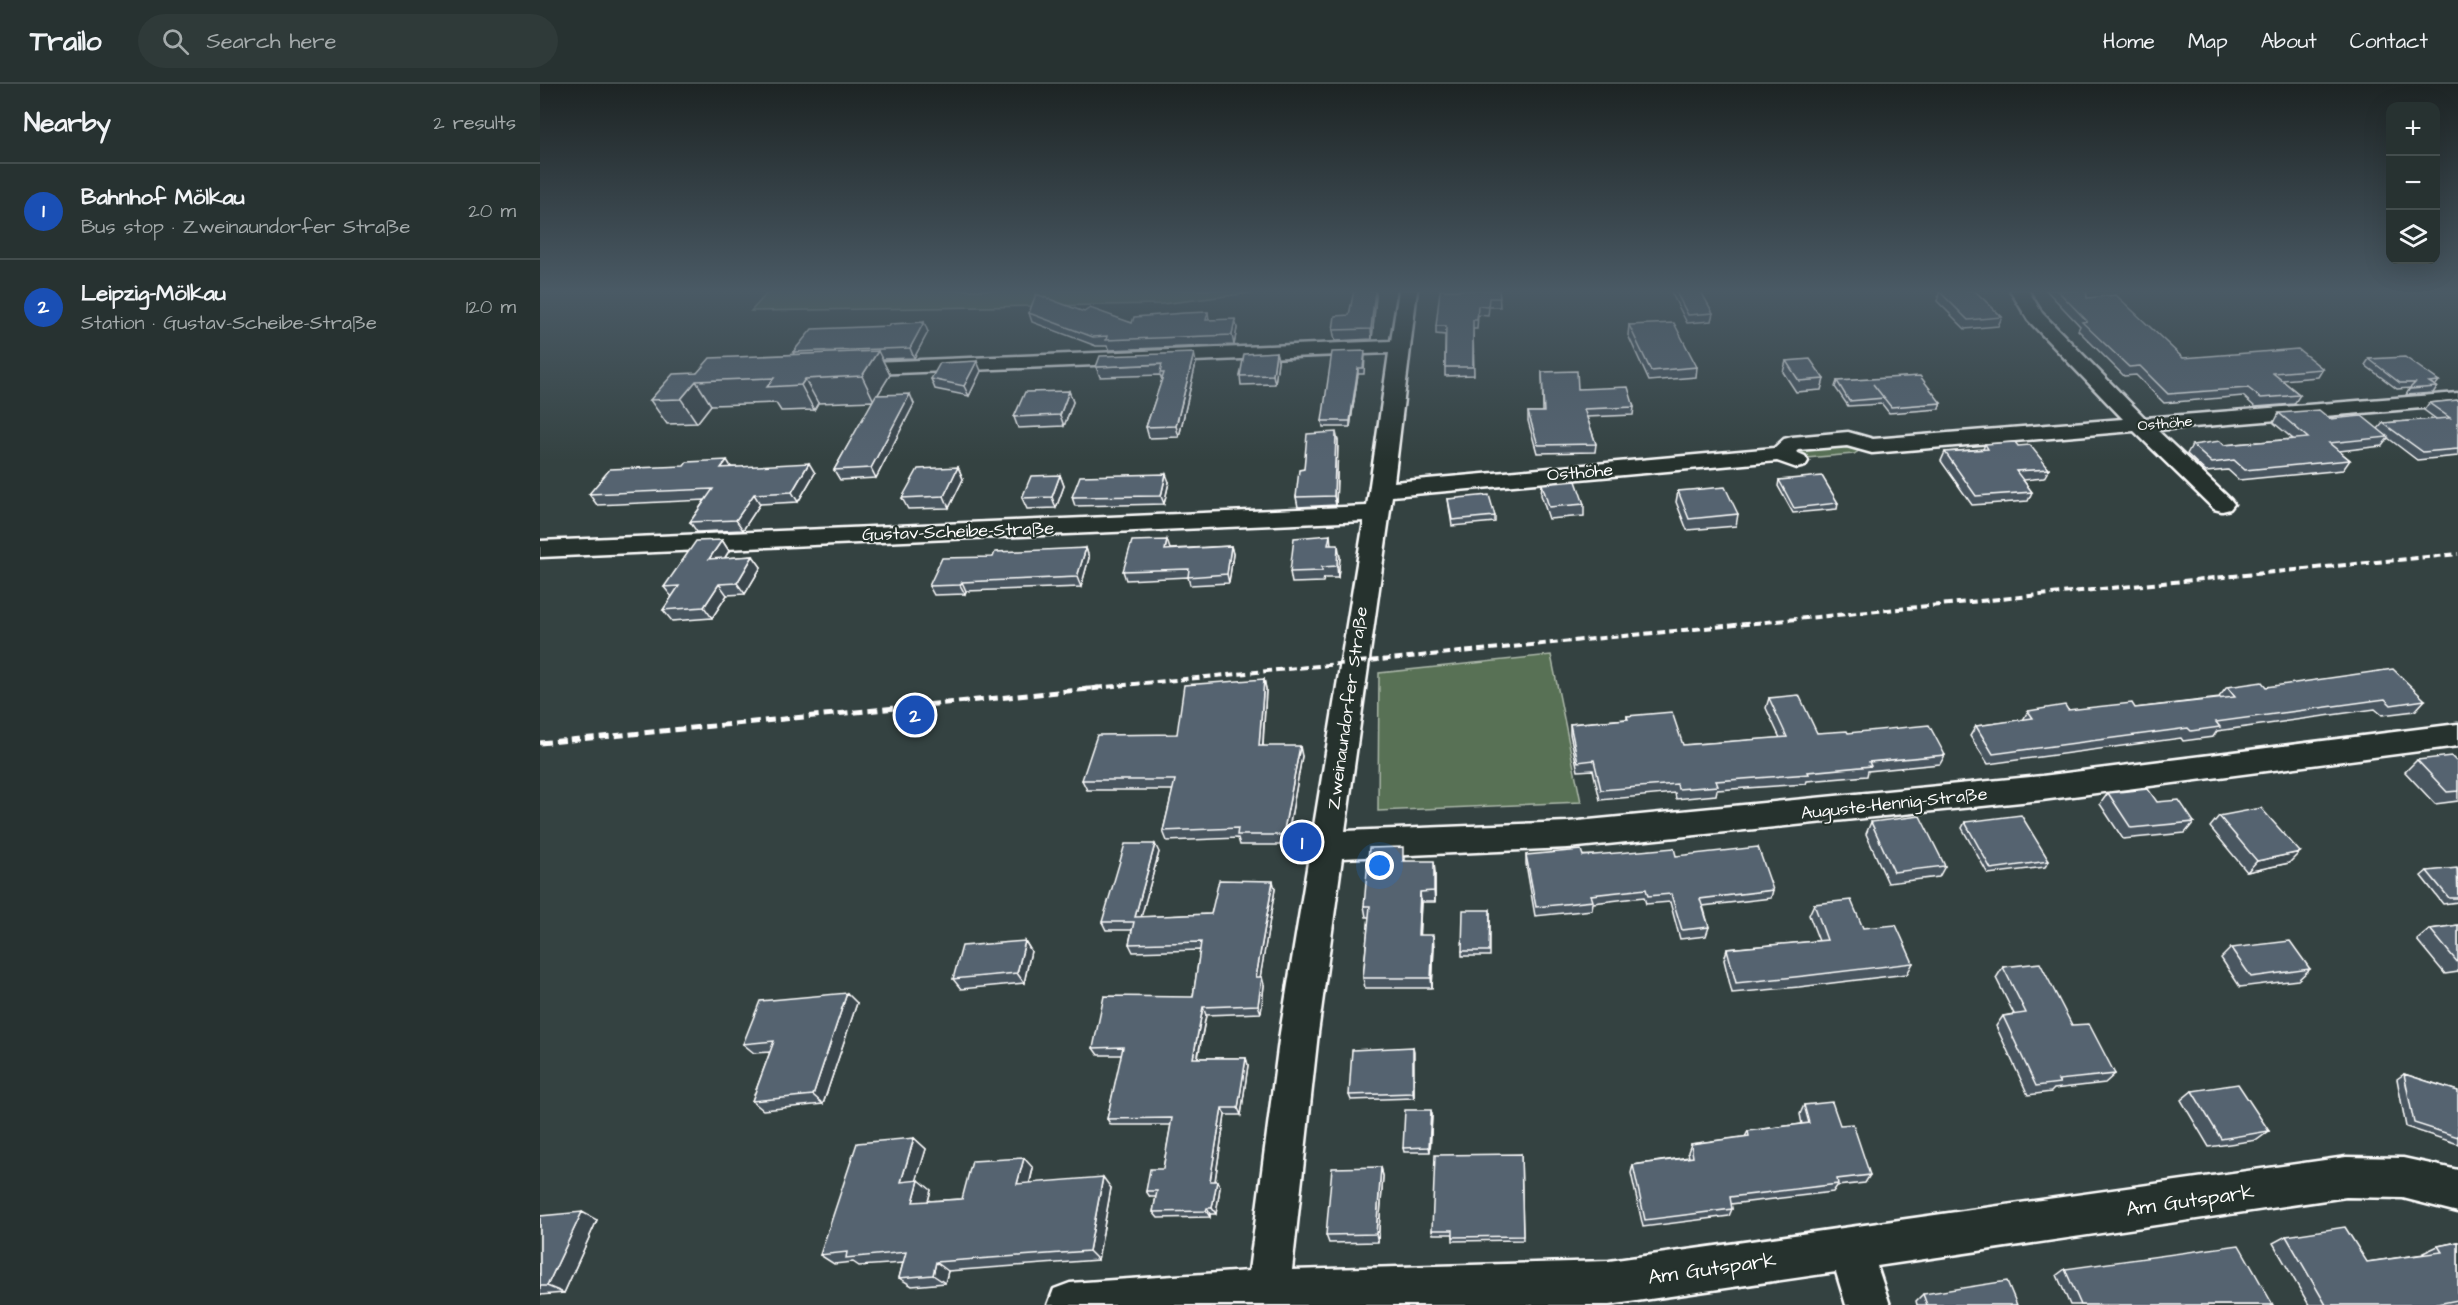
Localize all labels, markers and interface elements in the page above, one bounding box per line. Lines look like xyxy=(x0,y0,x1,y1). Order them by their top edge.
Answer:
search box xyxy=(138,14,558,68)
text: Trailo xyxy=(30,22,102,61)
icon: search xyxy=(159,25,192,58)
text: Search here xyxy=(207,26,336,57)
text: Home xyxy=(2103,27,2155,56)
text: Map xyxy=(2188,27,2228,56)
text: About xyxy=(2261,27,2317,56)
text: Contact xyxy=(2350,27,2428,56)
map controls xyxy=(2386,102,2440,264)
button: + xyxy=(2386,102,2440,156)
text: Nearby xyxy=(24,105,111,141)
text: 2 results xyxy=(433,109,516,137)
button: − xyxy=(2386,156,2440,210)
text: Bahnhof Mölkau xyxy=(81,182,245,213)
text: 1 xyxy=(42,197,45,225)
text: 20 m xyxy=(468,197,516,225)
button: layers xyxy=(2386,210,2440,264)
text: Bus stop · Zweinaundorfer Straße xyxy=(81,213,410,241)
text: Leipzig-Mölkau xyxy=(81,278,226,309)
text: 2 xyxy=(38,293,49,321)
text: 120 m xyxy=(466,293,516,321)
text: Station · Gustav-Scheibe-Straße xyxy=(81,309,377,337)
street label: Osthöhe xyxy=(2137,411,2193,436)
street label: Osthöhe xyxy=(1546,457,1614,488)
street label: Gustav-Scheibe-Straße xyxy=(862,516,1055,547)
street label: Zweinaundorfer Straße xyxy=(1321,605,1374,811)
pin: 2 xyxy=(896,692,934,738)
street label: Auguste-Hennig-Straße xyxy=(1800,781,1989,827)
pin: 1 xyxy=(1282,820,1322,864)
your location xyxy=(1365,851,1394,880)
street label: Am Gutspark xyxy=(2124,1177,2256,1225)
street label: Am Gutspark xyxy=(1646,1245,1778,1293)

